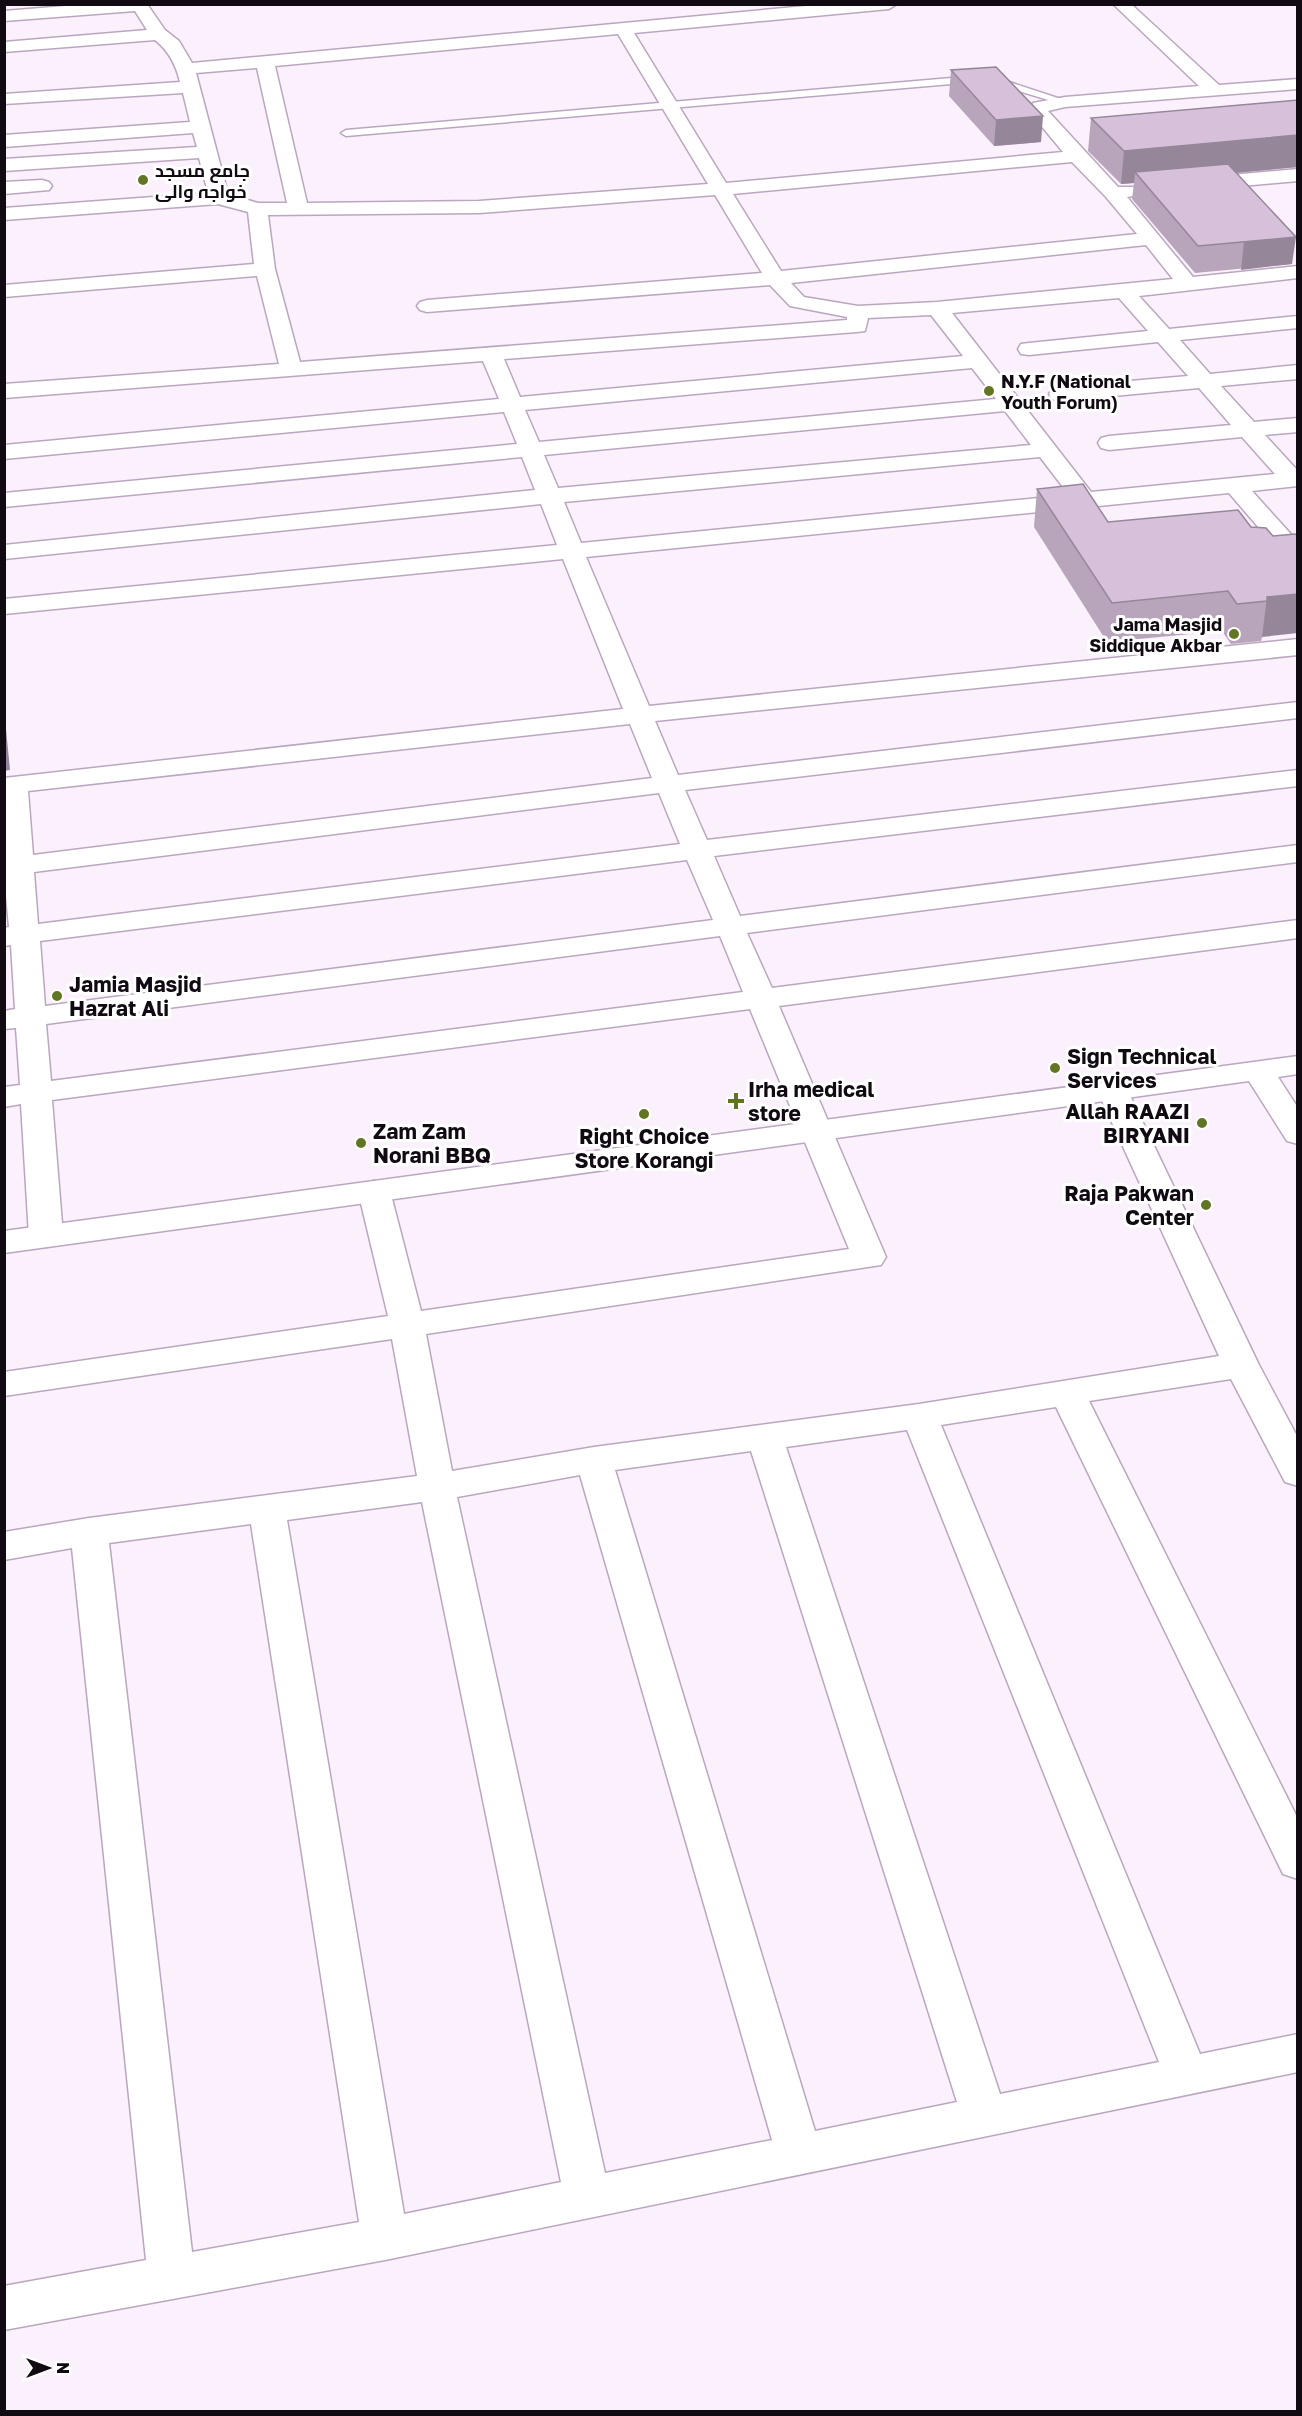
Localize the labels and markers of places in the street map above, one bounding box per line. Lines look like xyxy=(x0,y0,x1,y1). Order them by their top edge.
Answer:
place label: جامع مسجد خواجہ والی xyxy=(155,159,250,203)
marker: جامع مسجد خواجہ والی xyxy=(136,173,150,187)
place label: N.Y.F (National Youth Forum) xyxy=(1001,370,1131,413)
marker: N.Y.F (National Youth Forum) xyxy=(982,384,996,398)
place label: Jama Masjid Siddique Akbar xyxy=(1089,613,1222,656)
marker: Jama Masjid Siddique Akbar xyxy=(1227,627,1241,641)
place label: Jamia Masjid Hazrat Ali xyxy=(69,971,202,1021)
marker: Jamia Masjid Hazrat Ali xyxy=(50,989,64,1003)
place label: Sign Technical Services xyxy=(1067,1043,1217,1093)
marker: Sign Technical Services xyxy=(1048,1061,1062,1075)
place label: Irha medical store xyxy=(748,1076,874,1126)
marker: Irha medical store xyxy=(729,1094,743,1108)
place label: Allah RAAZI BIRYANI xyxy=(1066,1098,1190,1148)
marker: Right Choice Store Korangi xyxy=(637,1107,651,1121)
marker: Allah RAAZI BIRYANI xyxy=(1195,1116,1209,1130)
place label: Zam Zam Norani BBQ xyxy=(373,1118,491,1168)
place label: Right Choice Store Korangi xyxy=(574,1123,714,1173)
marker: Zam Zam Norani BBQ xyxy=(354,1136,368,1150)
place label: Raja Pakwan Center xyxy=(1064,1180,1194,1230)
marker: Raja Pakwan Center xyxy=(1199,1198,1213,1212)

